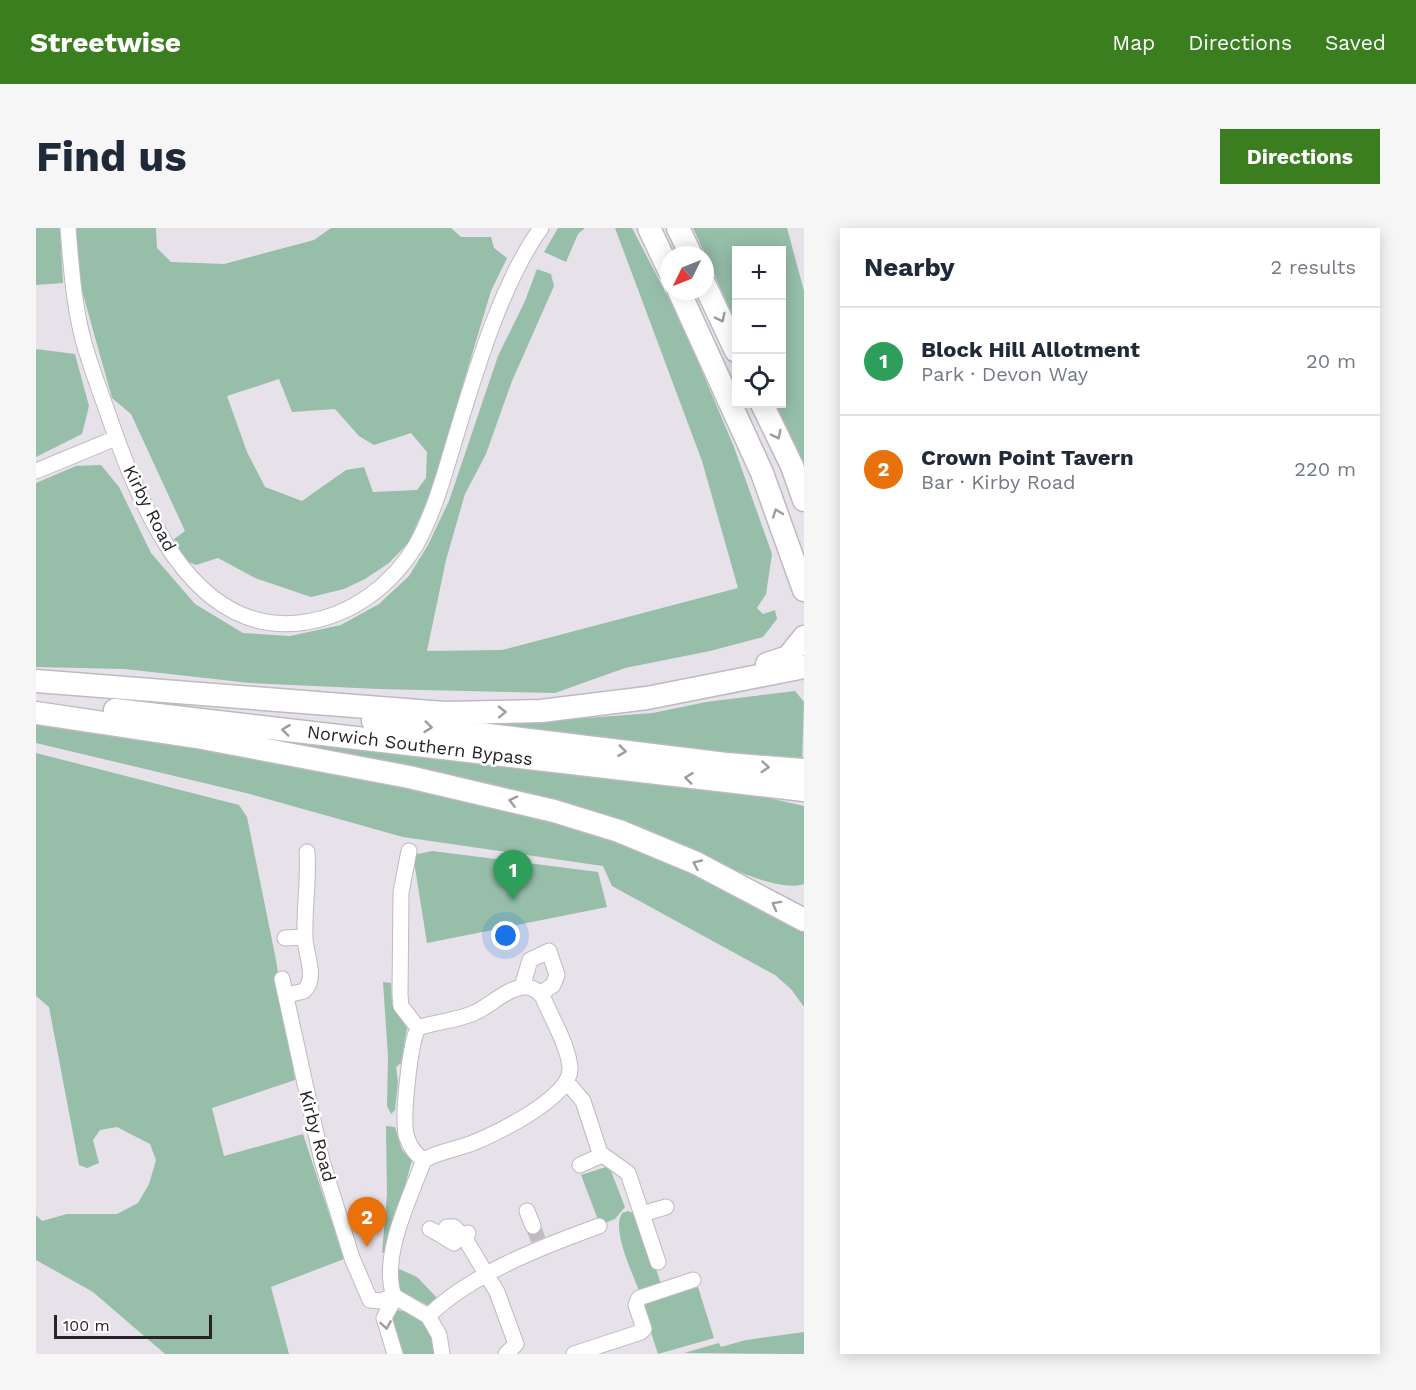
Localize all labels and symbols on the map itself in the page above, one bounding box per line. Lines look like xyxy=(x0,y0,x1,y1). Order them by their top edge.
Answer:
north arrow xyxy=(660,246,714,300)
one-way arrow xyxy=(713,312,725,323)
one-way arrow xyxy=(769,428,781,439)
street label: Kirby Road xyxy=(119,461,181,555)
one-way arrow xyxy=(772,508,784,519)
one-way arrow xyxy=(498,706,507,718)
one-way arrow xyxy=(423,720,433,733)
street label: Norwich Southern Bypass xyxy=(306,721,534,769)
one-way arrow xyxy=(282,724,291,737)
one-way arrow xyxy=(617,744,626,756)
one-way arrow xyxy=(761,760,770,773)
one-way arrow xyxy=(684,772,693,784)
one-way arrow xyxy=(508,795,518,808)
pin: 1 xyxy=(494,850,532,900)
one-way arrow xyxy=(692,859,703,871)
one-way arrow xyxy=(772,901,782,912)
your location xyxy=(491,921,520,950)
street label: Kirby Road xyxy=(296,1088,340,1184)
pin: 2 xyxy=(348,1198,386,1247)
scale bar xyxy=(54,1312,212,1340)
one-way arrow xyxy=(379,1319,392,1329)

